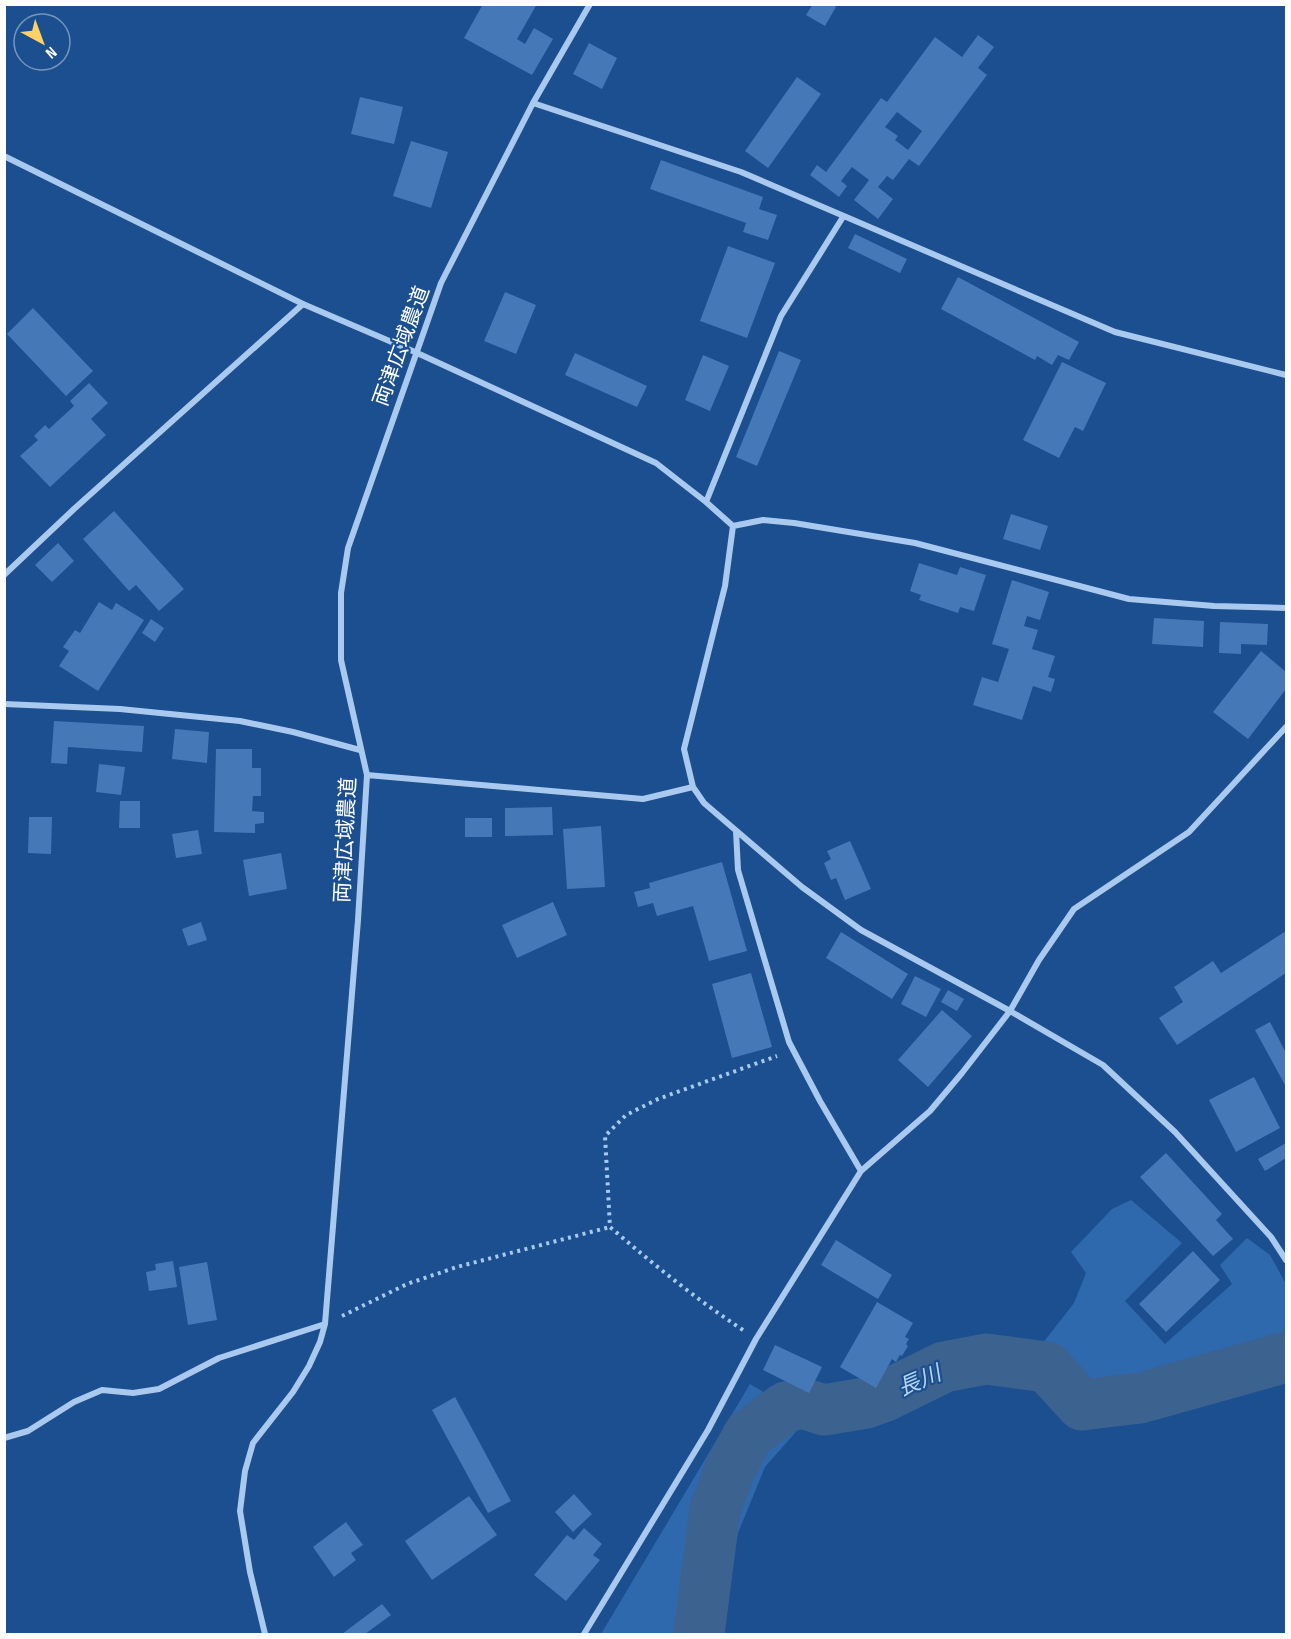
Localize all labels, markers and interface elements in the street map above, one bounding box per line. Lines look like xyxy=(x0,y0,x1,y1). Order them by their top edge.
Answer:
north arrow xyxy=(12,12,72,72)
text: N xyxy=(41,42,60,62)
street label: 両津広域農道 xyxy=(368,283,435,410)
street label: 両津広域農道 xyxy=(330,776,361,904)
water label: 長川 xyxy=(894,1360,947,1402)

